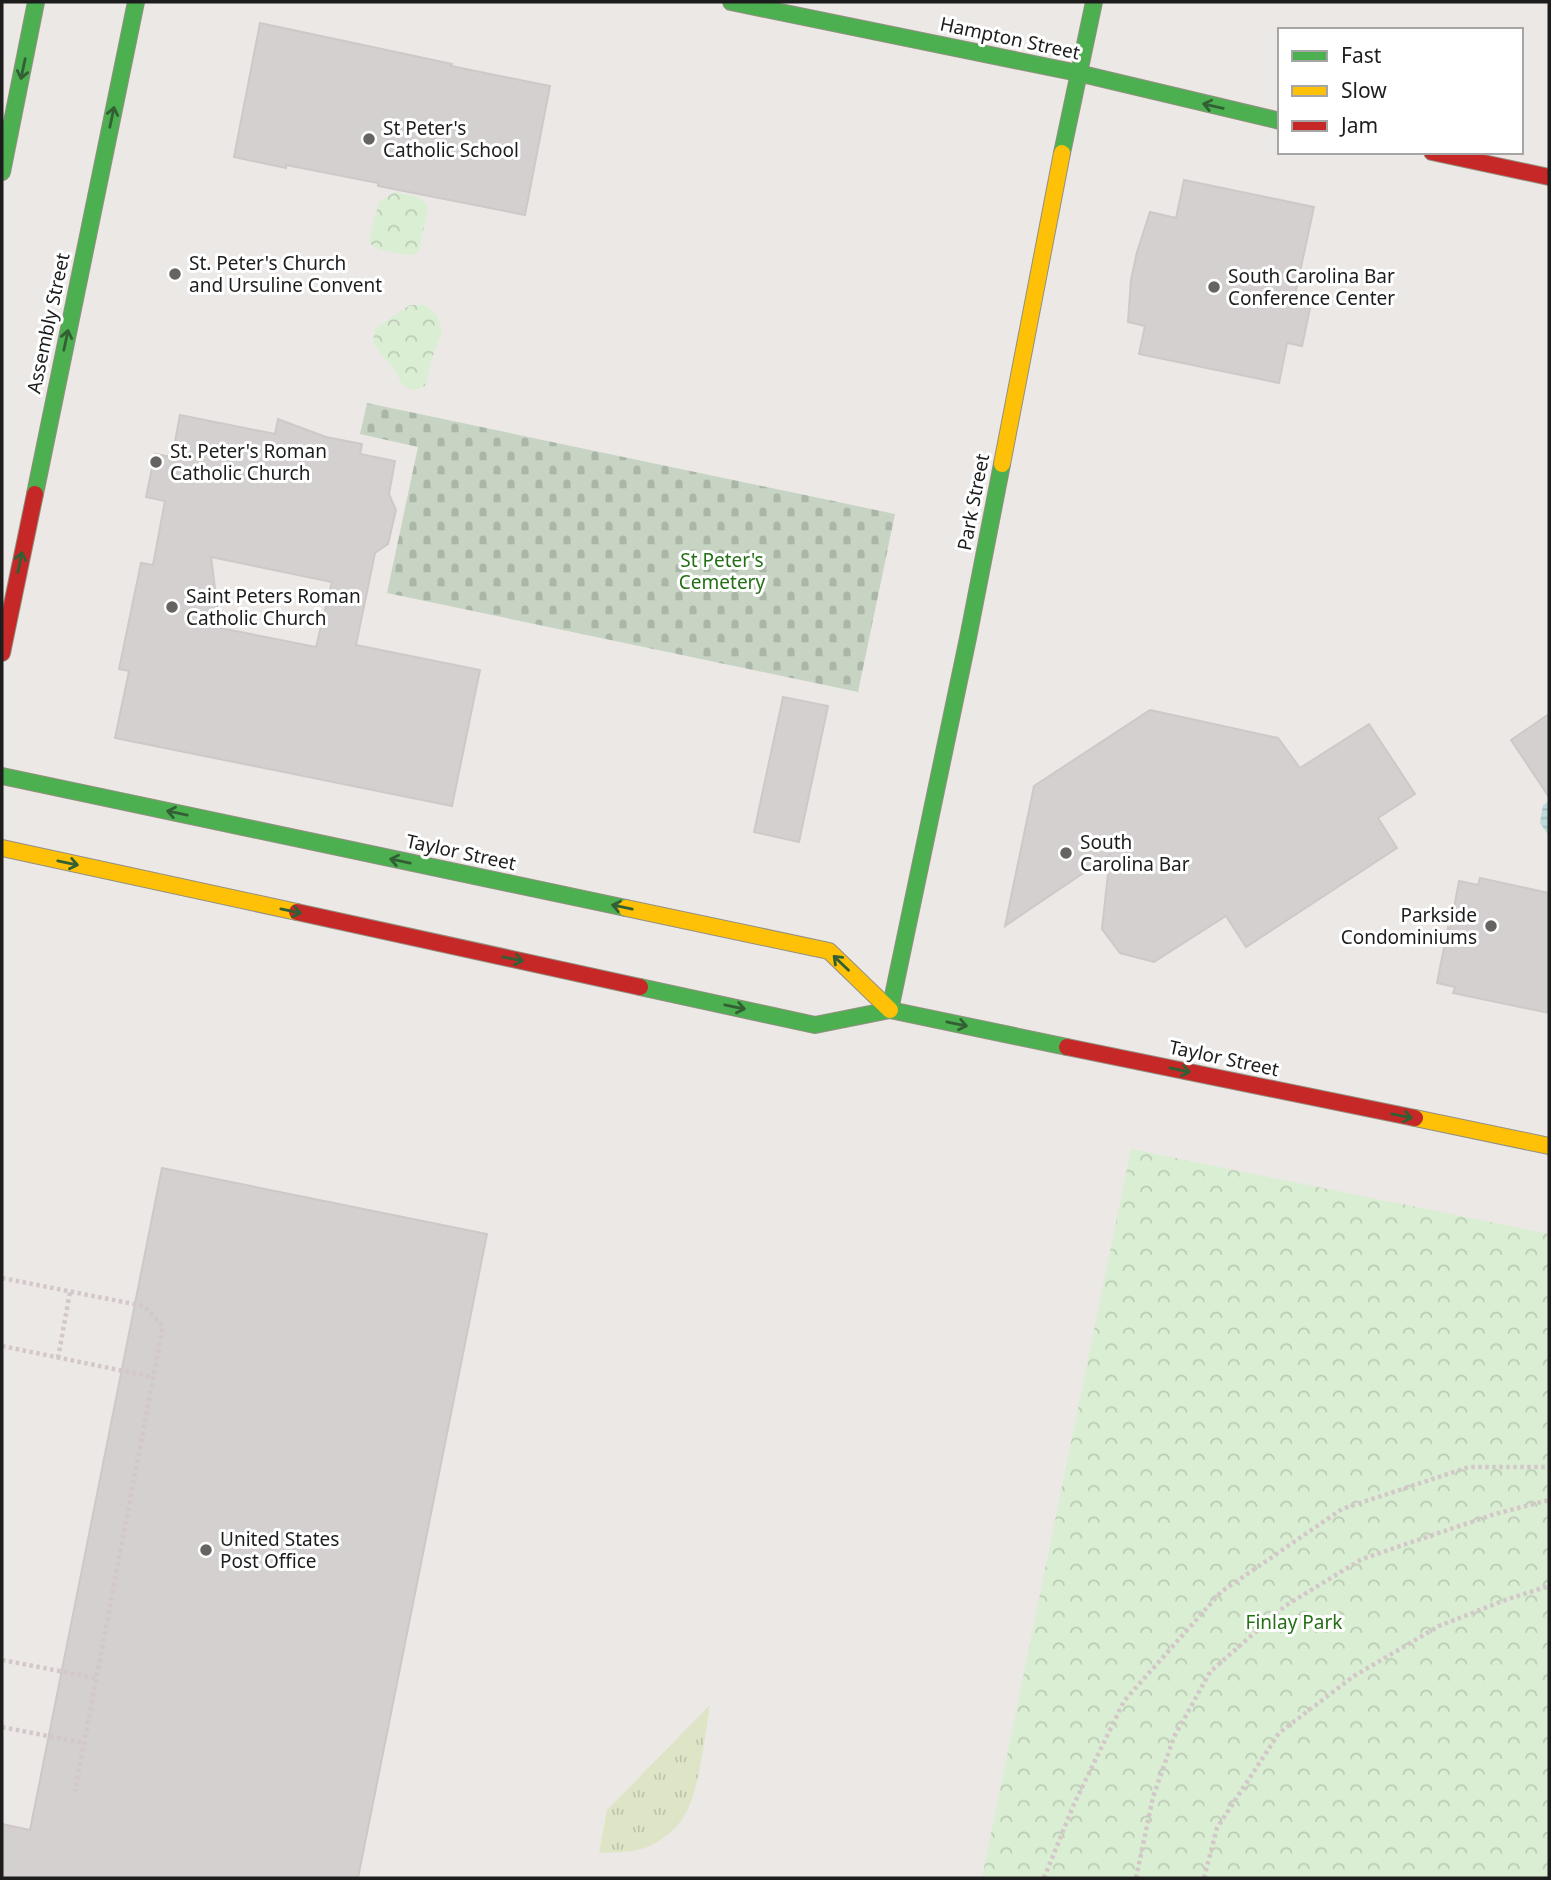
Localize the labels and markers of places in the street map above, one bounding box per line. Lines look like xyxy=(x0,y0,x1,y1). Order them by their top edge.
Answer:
place label: St Peter's Catholic School xyxy=(383,115,519,163)
marker: St Peter's Catholic School xyxy=(361,131,377,147)
place label: St. Peter's Church and Ursuline Convent xyxy=(189,250,382,298)
place label: South Carolina Bar Conference Center xyxy=(1228,263,1395,311)
marker: St. Peter's Church and Ursuline Convent xyxy=(167,266,183,282)
marker: South Carolina Bar Conference Center xyxy=(1206,279,1222,295)
place label: St. Peter's Roman Catholic Church xyxy=(170,438,327,486)
marker: St. Peter's Roman Catholic Church xyxy=(148,454,164,470)
place label: Saint Peters Roman Catholic Church xyxy=(186,583,361,631)
marker: Saint Peters Roman Catholic Church xyxy=(164,599,180,615)
place label: South Carolina Bar xyxy=(1080,829,1190,877)
marker: South Carolina Bar xyxy=(1058,845,1074,861)
place label: Parkside Condominiums xyxy=(1341,902,1477,950)
marker: Parkside Condominiums xyxy=(1483,918,1499,934)
place label: United States Post Office xyxy=(220,1526,339,1574)
marker: United States Post Office xyxy=(198,1542,214,1558)

